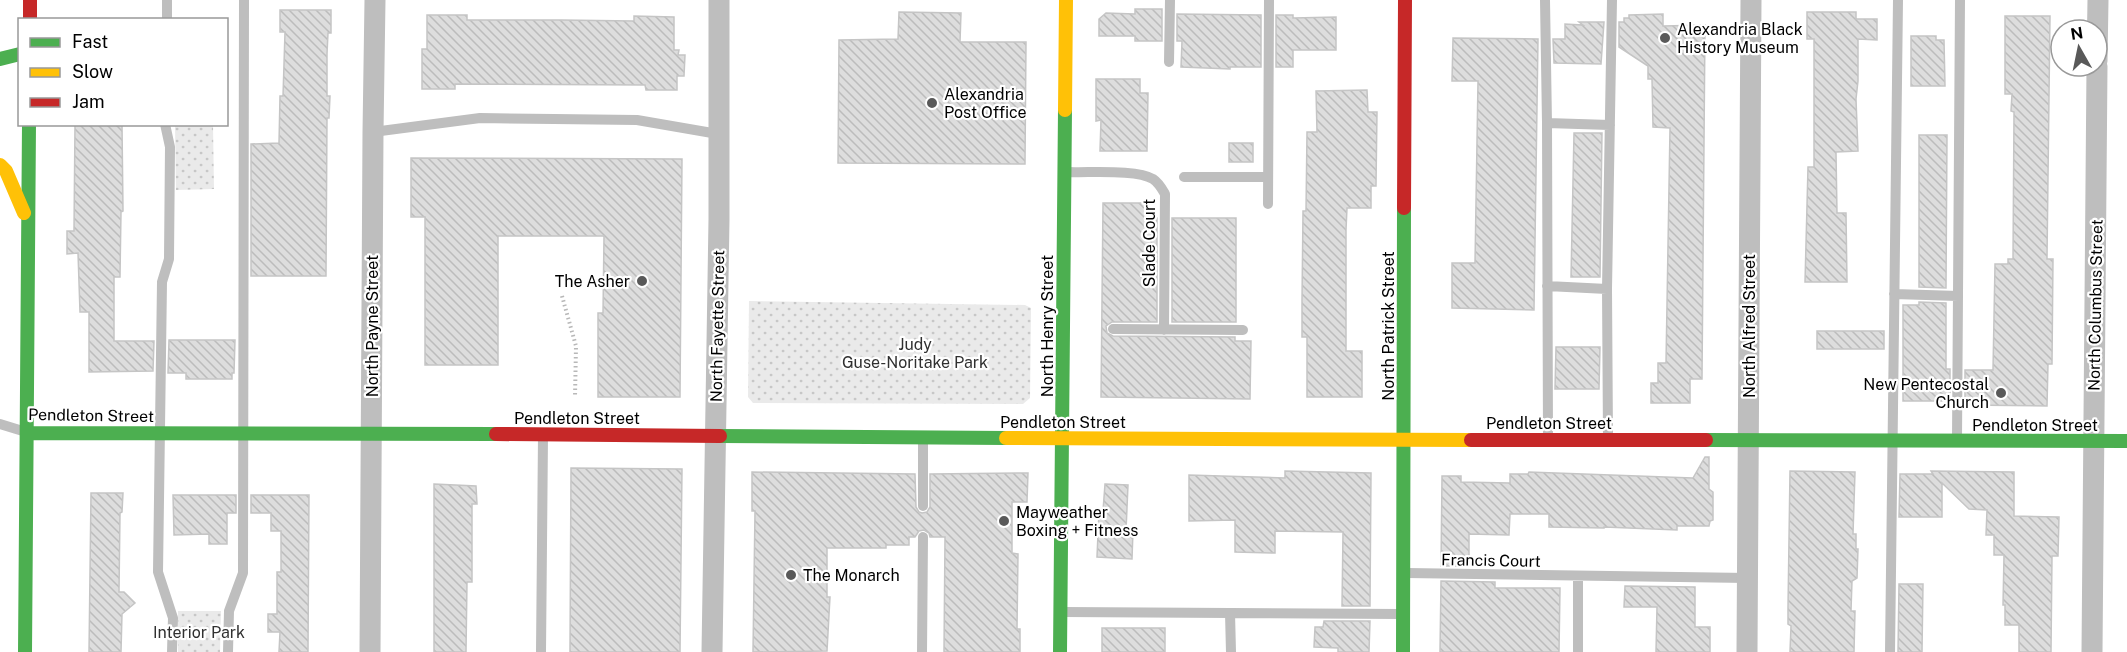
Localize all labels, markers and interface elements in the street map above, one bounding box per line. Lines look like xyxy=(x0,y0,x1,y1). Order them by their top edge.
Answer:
legend xyxy=(18,18,228,126)
north arrow xyxy=(2049,18,2109,78)
place label: Alexandria Black History Museum xyxy=(1677,20,1803,57)
text: N xyxy=(2069,23,2084,44)
text: Fast xyxy=(72,31,108,52)
marker: Alexandria Black History Museum xyxy=(1658,31,1672,45)
text: Slow xyxy=(72,61,113,82)
place label: Alexandria Post Office xyxy=(944,85,1027,122)
text: Jam xyxy=(72,91,105,112)
marker: Alexandria Post Office xyxy=(925,96,939,110)
street label: Slade Court xyxy=(1140,199,1159,287)
street label: North Columbus Street xyxy=(2085,219,2106,391)
street label: North Fayette Street xyxy=(707,250,728,402)
street label: North Patrick Street xyxy=(1379,251,1398,401)
street label: North Alfred Street xyxy=(1740,254,1759,398)
street label: North Payne Street xyxy=(363,255,382,397)
street label: North Henry Street xyxy=(1038,255,1057,397)
place label: The Asher xyxy=(555,272,630,291)
marker: The Asher xyxy=(635,274,649,288)
park label: Judy Guse-Noritake Park xyxy=(842,335,988,372)
place label: New Pentecostal Church xyxy=(1863,375,1989,412)
marker: New Pentecostal Church xyxy=(1994,386,2008,400)
street label: Pendleton Street xyxy=(28,405,154,426)
street label: Pendleton Street xyxy=(514,409,640,428)
street label: Pendleton Street xyxy=(1000,413,1126,432)
street label: Pendleton Street xyxy=(1486,414,1612,433)
street label: Pendleton Street xyxy=(1972,416,2098,435)
place label: Mayweather Boxing + Fitness xyxy=(1016,503,1138,540)
marker: Mayweather Boxing + Fitness xyxy=(997,514,1011,528)
street label: Francis Court xyxy=(1441,550,1541,571)
place label: The Monarch xyxy=(803,566,900,585)
marker: The Monarch xyxy=(784,568,798,582)
park label: Interior Park xyxy=(153,623,245,642)

